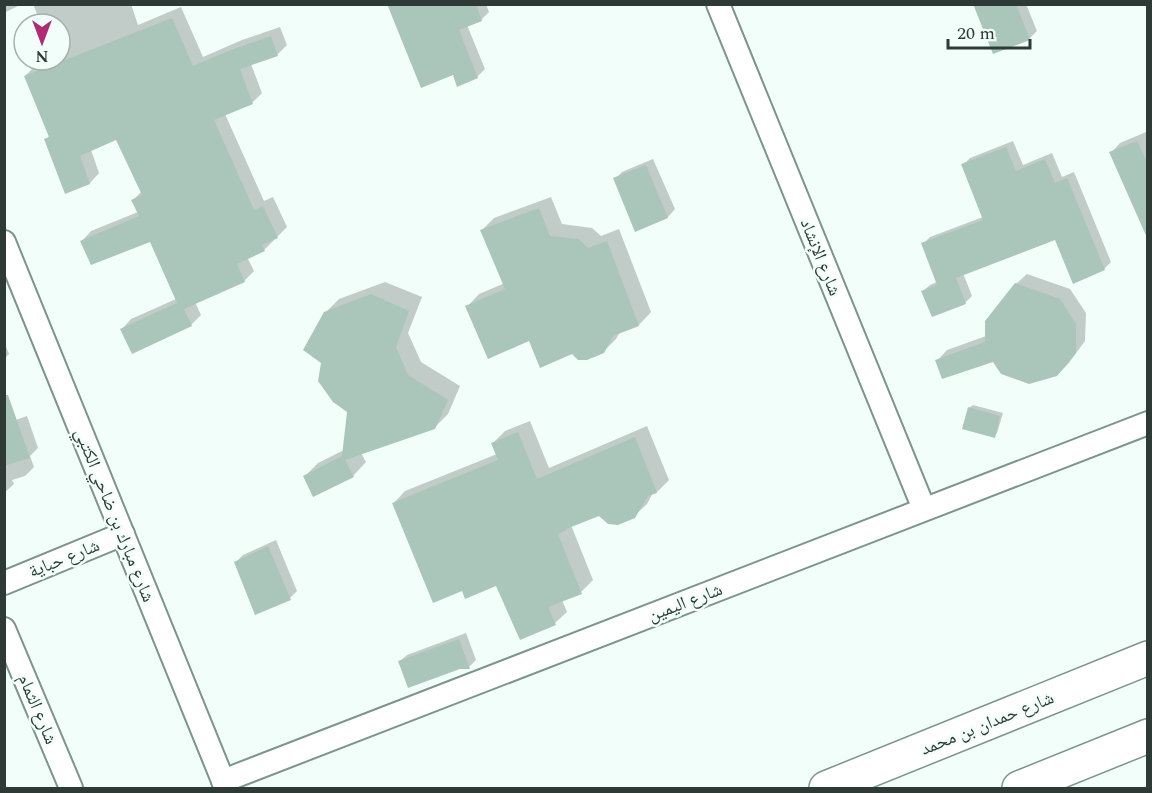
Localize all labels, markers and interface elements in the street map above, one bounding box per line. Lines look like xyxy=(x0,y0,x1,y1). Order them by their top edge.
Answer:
north arrow xyxy=(12,12,72,72)
scale bar xyxy=(948,12,1030,50)
text: 20 m xyxy=(957,20,995,47)
text: N xyxy=(35,44,49,68)
street label: شارع الإنشاد xyxy=(793,214,848,300)
street label: شارع مبارك بن ضاحي الكتبي xyxy=(67,424,162,607)
street label: شارع حباية xyxy=(25,532,104,585)
street label: شارع اليمين xyxy=(644,576,726,629)
street label: شارع الثمام xyxy=(11,670,64,749)
street label: شارع حمدان بن محمد xyxy=(916,684,1058,763)

